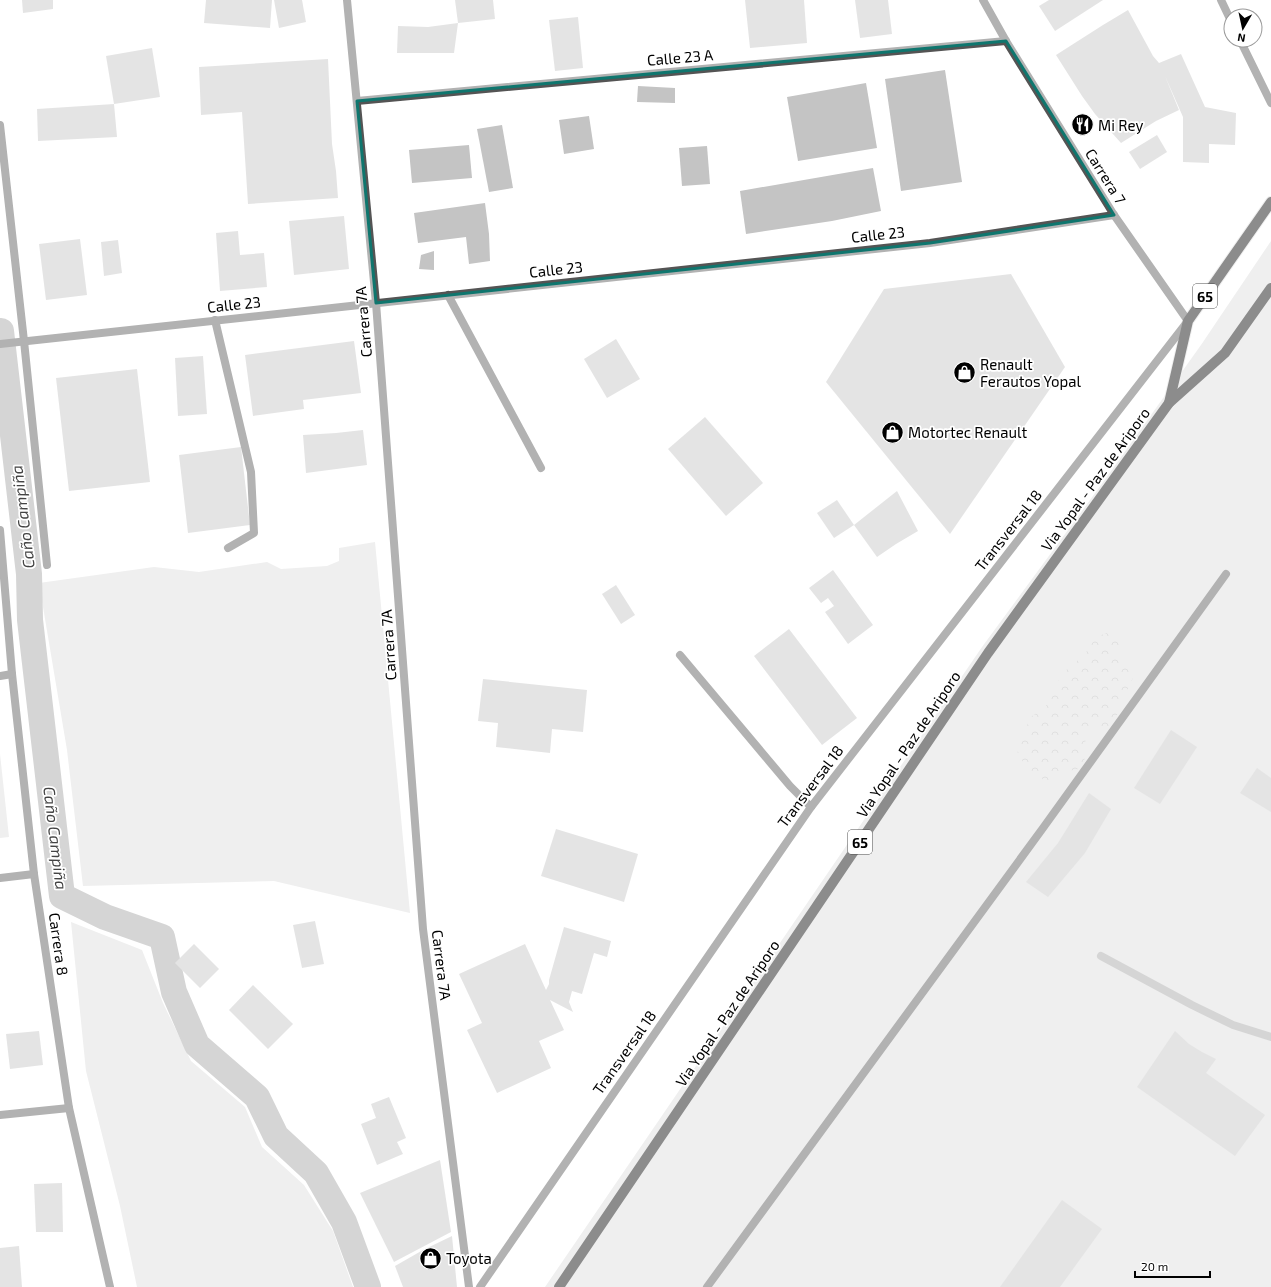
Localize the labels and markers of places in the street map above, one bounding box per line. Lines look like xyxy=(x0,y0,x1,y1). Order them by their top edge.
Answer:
restaurant icon: Mi Rey xyxy=(1070,112,1096,138)
place label: Mi Rey xyxy=(1098,116,1143,134)
place label: Renault Ferautos Yopal xyxy=(980,355,1081,390)
shop icon: Renault Ferautos Yopal xyxy=(951,360,977,386)
shop icon: Motortec Renault xyxy=(880,419,906,445)
place label: Motortec Renault xyxy=(908,423,1027,441)
shop icon: Toyota xyxy=(418,1245,444,1271)
place label: Toyota xyxy=(446,1249,492,1267)

